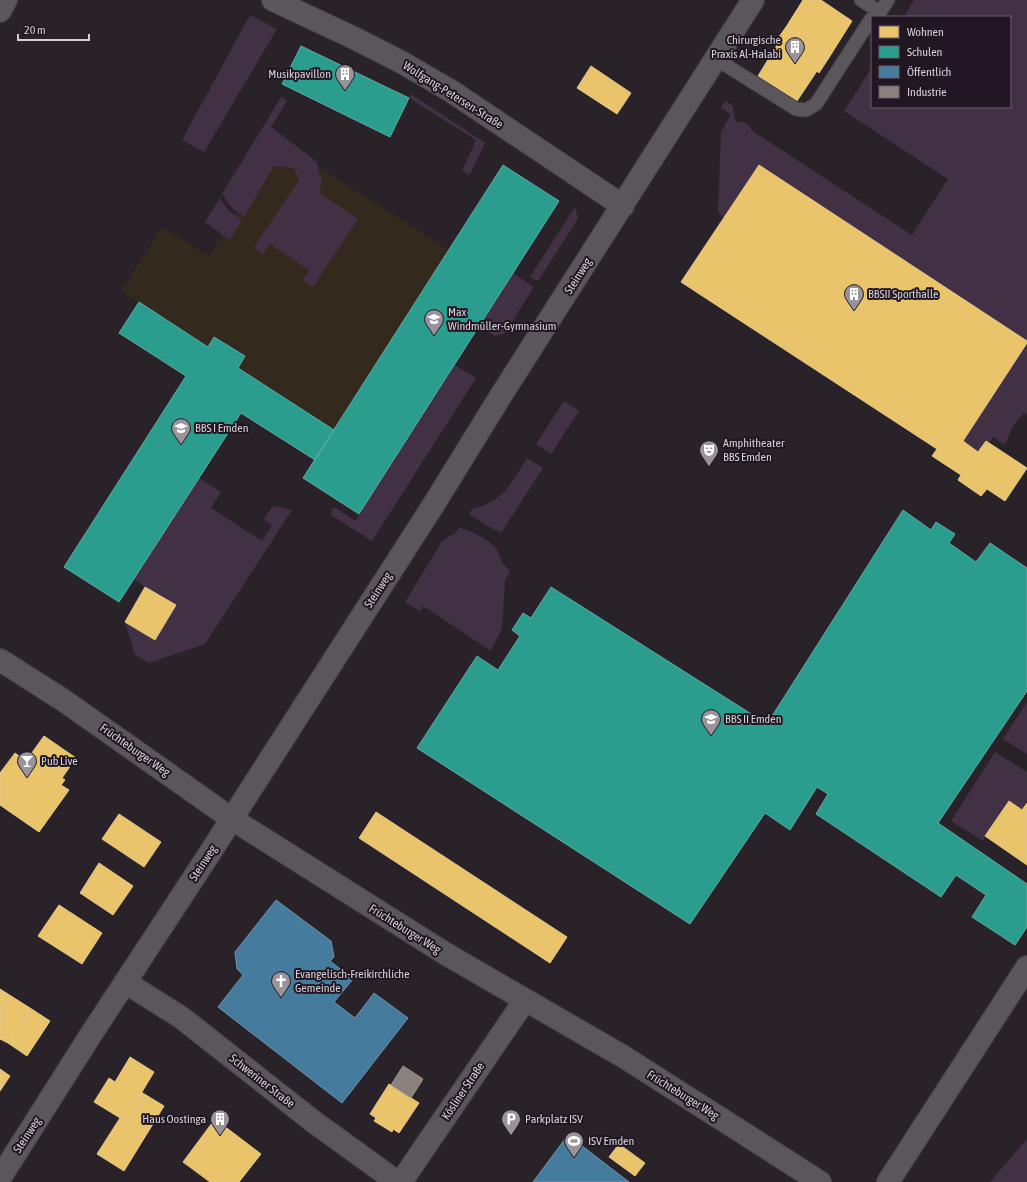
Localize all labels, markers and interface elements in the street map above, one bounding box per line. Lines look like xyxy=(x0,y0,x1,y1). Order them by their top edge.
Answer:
scale bar xyxy=(18,16,89,42)
legend xyxy=(871,16,1011,108)
text: 20 m xyxy=(24,23,46,37)
text: Wohnen xyxy=(907,25,944,39)
place label: Chirurgische Praxis Al-Halabi xyxy=(711,33,781,61)
building icon: Chirurgische Praxis Al-Halabi xyxy=(784,36,806,64)
text: Schulen xyxy=(907,45,942,59)
street label: Wolfgang-Petersen-Straße xyxy=(400,58,506,132)
building icon: Musikpavillon xyxy=(334,63,356,91)
text: Öffentlich xyxy=(907,65,951,79)
place label: Musikpavillon xyxy=(268,67,331,81)
text: Industrie xyxy=(907,85,947,99)
street label: Steinweg xyxy=(561,255,595,297)
building icon: BBSII Sporthalle xyxy=(843,283,865,311)
place label: BBSII Sporthalle xyxy=(868,287,939,301)
place label: Max Windmüller-Gymnasium xyxy=(448,305,556,333)
school or university icon: Max Windmüller-Gymnasium xyxy=(423,308,445,336)
school or university icon: BBS I Emden xyxy=(170,417,192,445)
place label: BBS I Emden xyxy=(195,421,248,435)
place label: Amphitheater BBS Emden xyxy=(723,436,785,464)
theatre icon: Amphitheater BBS Emden xyxy=(698,439,720,467)
street label: Steinweg xyxy=(361,569,395,611)
school or university icon: BBS II Emden xyxy=(700,708,722,736)
place label: BBS II Emden xyxy=(725,712,782,726)
street label: Früchteburger Weg xyxy=(97,721,173,780)
bar icon: Pub Live xyxy=(16,750,38,778)
place label: Pub Live xyxy=(41,754,78,768)
street label: Steinweg xyxy=(186,842,220,884)
street label: Früchteburger Weg xyxy=(366,901,444,957)
place label: Evangelisch-Freikirchliche Gemeinde xyxy=(295,967,410,995)
church icon: Evangelisch-Freikirchliche Gemeinde xyxy=(270,970,292,998)
street label: Schweriner Straße xyxy=(227,1051,297,1111)
street label: Kösliner Straße xyxy=(439,1060,487,1122)
street label: Früchteburger Weg xyxy=(644,1067,722,1123)
building icon: Haus Oostinga xyxy=(209,1108,231,1136)
parking icon: Parkplatz ISV xyxy=(500,1108,522,1136)
place label: Haus Oostinga xyxy=(142,1112,206,1126)
place label: Parkplatz ISV xyxy=(525,1112,583,1126)
street label: Steinweg xyxy=(10,1114,44,1156)
sports icon: ISV Emden xyxy=(563,1130,585,1158)
place label: ISV Emden xyxy=(588,1134,634,1148)

